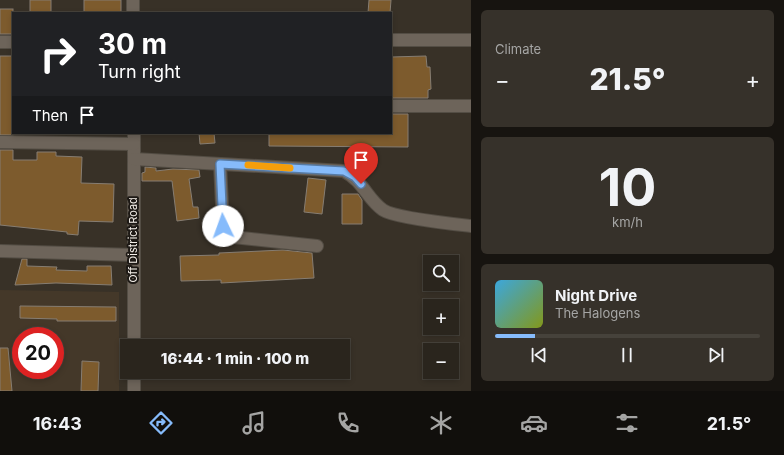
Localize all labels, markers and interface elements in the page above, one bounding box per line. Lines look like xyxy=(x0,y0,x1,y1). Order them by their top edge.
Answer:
text: 30 m xyxy=(98,27,167,61)
icon: right xyxy=(32,28,84,80)
text: Climate xyxy=(495,41,541,57)
text: Turn right xyxy=(98,61,181,82)
text: 21.5° xyxy=(589,61,666,97)
text: − xyxy=(495,67,510,93)
text: + xyxy=(745,67,760,93)
icon: arrive xyxy=(76,104,98,126)
text: Then xyxy=(32,106,68,125)
pin xyxy=(344,143,378,184)
icon: arrive xyxy=(350,149,372,171)
text: 10 xyxy=(599,156,656,219)
street label: Off District Road xyxy=(126,197,140,283)
position arrow xyxy=(202,205,244,247)
text: km/h xyxy=(612,214,643,230)
map controls xyxy=(423,255,459,379)
button: search xyxy=(423,255,459,291)
text: Night Drive xyxy=(555,286,637,305)
button: + xyxy=(423,299,459,335)
text: The Halogens xyxy=(555,305,640,321)
speed limit sign: 20 xyxy=(12,327,64,379)
button: − xyxy=(423,343,459,379)
icon: previous xyxy=(528,344,550,366)
icon: pause xyxy=(616,344,638,366)
icon: next xyxy=(705,344,727,366)
text: 16:44 · 1 min · 100 m xyxy=(161,349,309,368)
icon: directions xyxy=(147,409,175,437)
icon: music xyxy=(240,409,268,437)
icon: phone xyxy=(334,409,362,437)
icon: climate xyxy=(427,409,455,437)
icon: car xyxy=(520,409,548,437)
icon: filters xyxy=(613,409,641,437)
text: 16:43 xyxy=(33,413,82,434)
text: 21.5° xyxy=(707,413,751,434)

